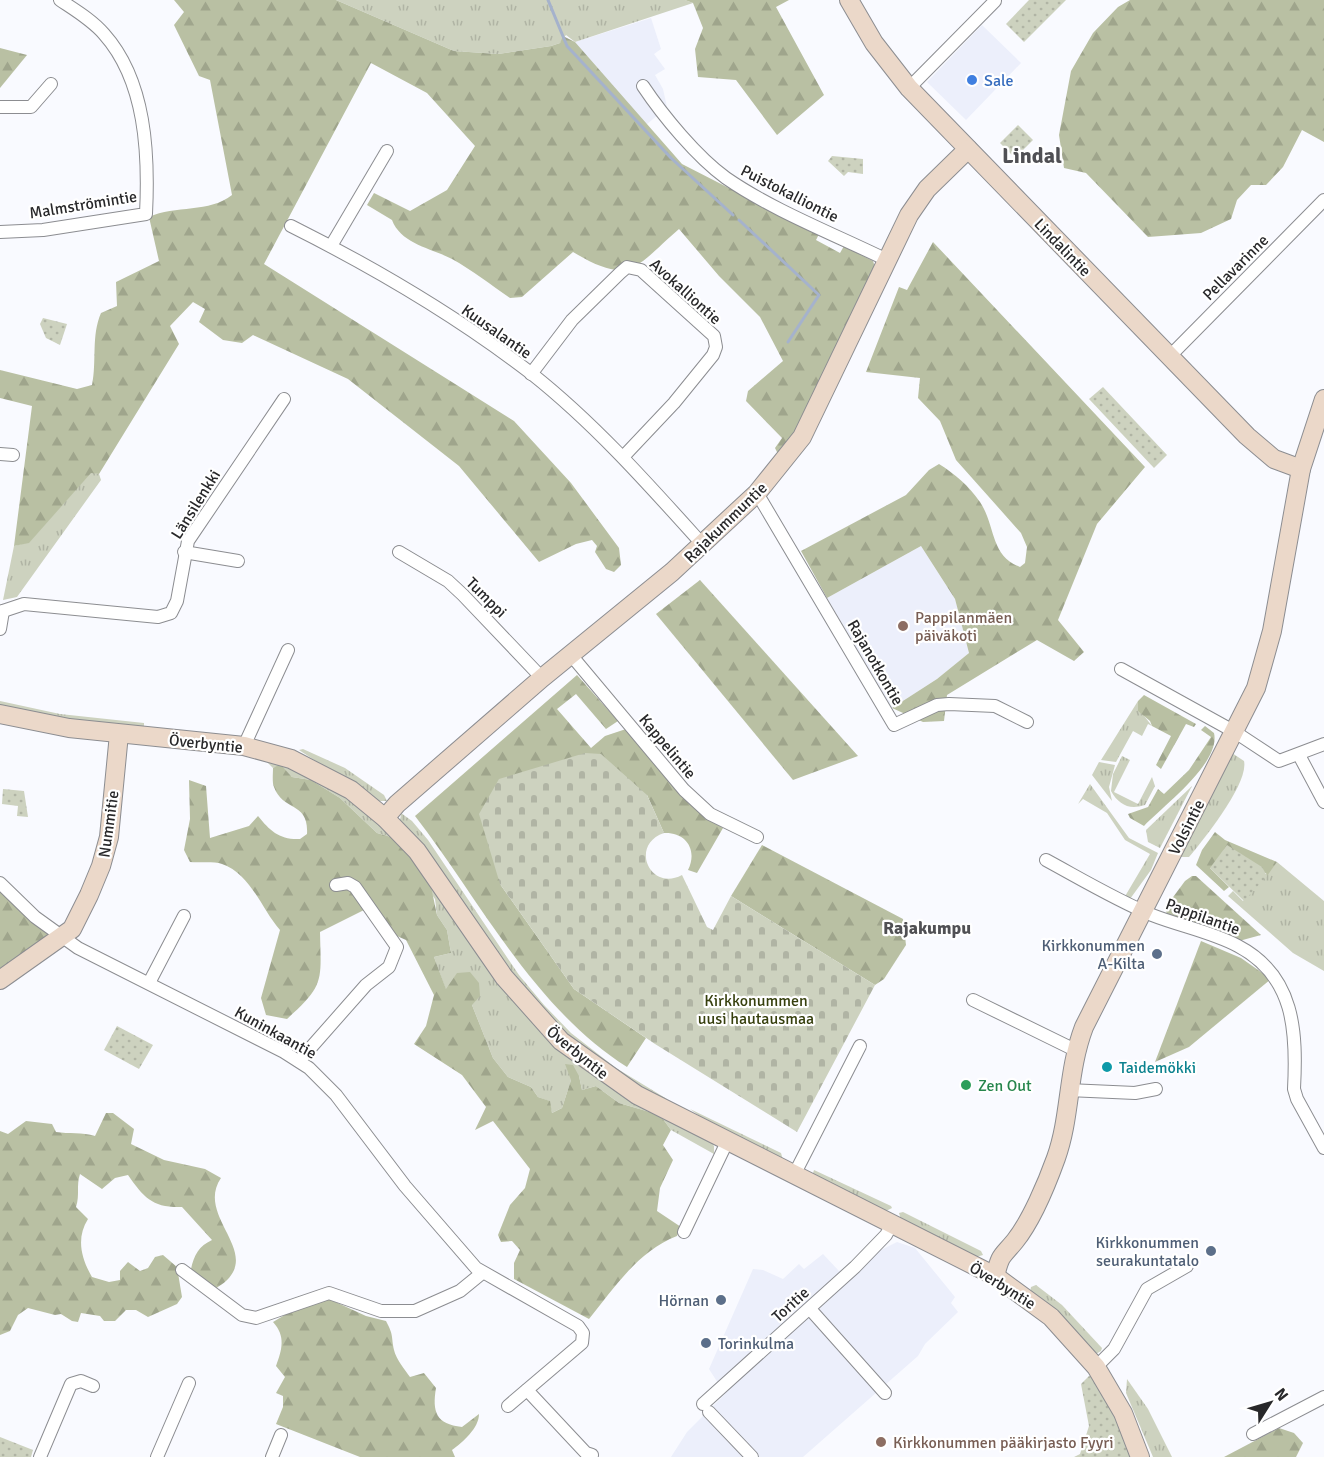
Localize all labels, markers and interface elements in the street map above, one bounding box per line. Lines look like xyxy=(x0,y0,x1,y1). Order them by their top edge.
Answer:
place label: Sale xyxy=(984,71,1014,91)
marker: Sale xyxy=(965,73,979,87)
district label: Lindal xyxy=(1002,142,1062,169)
street label: Puistokalliontie xyxy=(737,161,842,227)
street label: Malmströmintie xyxy=(28,187,138,223)
street label: Lindalintie xyxy=(1030,214,1095,281)
street label: Pellavarinne xyxy=(1199,231,1273,305)
street label: Avokalliontie xyxy=(645,254,725,329)
street label: Kuusalantie xyxy=(457,300,536,363)
street label: Länsilenkki xyxy=(167,466,225,543)
street label: Rajakummuntie xyxy=(680,478,771,567)
street label: Tumppi xyxy=(462,573,511,622)
place label: Pappilanmäen päiväkoti xyxy=(915,608,1012,646)
street label: Rajanotkontie xyxy=(843,616,908,709)
marker: Pappilanmäen päiväkoti xyxy=(896,619,910,633)
street label: Kappelintie xyxy=(634,710,700,783)
street label: Överbyntie xyxy=(168,730,244,758)
street label: Nummitie xyxy=(94,789,124,859)
street label: Volsintie xyxy=(1164,796,1209,859)
street label: Pappilantie xyxy=(1163,894,1243,940)
district label: Rajakumpu xyxy=(883,917,971,939)
place label: Kirkkonummen A-Kilta xyxy=(1041,936,1145,974)
marker: Kirkkonummen A-Kilta xyxy=(1150,947,1164,961)
park label: Kirkkonummen uusi hautausmaa xyxy=(698,991,814,1029)
street label: Kuninkaantie xyxy=(231,1002,320,1064)
street label: Överbyntie xyxy=(542,1022,612,1084)
place label: Taidemökki xyxy=(1119,1058,1196,1078)
marker: Taidemökki xyxy=(1100,1060,1114,1074)
place label: Zen Out xyxy=(978,1076,1032,1096)
marker: Zen Out xyxy=(959,1078,973,1092)
place label: Kirkkonummen seurakuntatalo xyxy=(1095,1233,1199,1271)
marker: Kirkkonummen seurakuntatalo xyxy=(1204,1244,1218,1258)
street label: Överbyntie xyxy=(966,1258,1039,1314)
street label: Toritie xyxy=(768,1283,813,1327)
place label: Hörnan xyxy=(658,1291,709,1311)
marker: Hörnan xyxy=(714,1293,728,1307)
place label: Torinkulma xyxy=(718,1334,794,1354)
marker: Torinkulma xyxy=(699,1336,713,1350)
north arrow xyxy=(1240,1373,1300,1433)
text: N xyxy=(1270,1384,1293,1405)
place label: Kirkkonummen pääkirjasto Fyyri xyxy=(893,1433,1114,1453)
marker: Kirkkonummen pääkirjasto Fyyri xyxy=(874,1435,888,1449)

